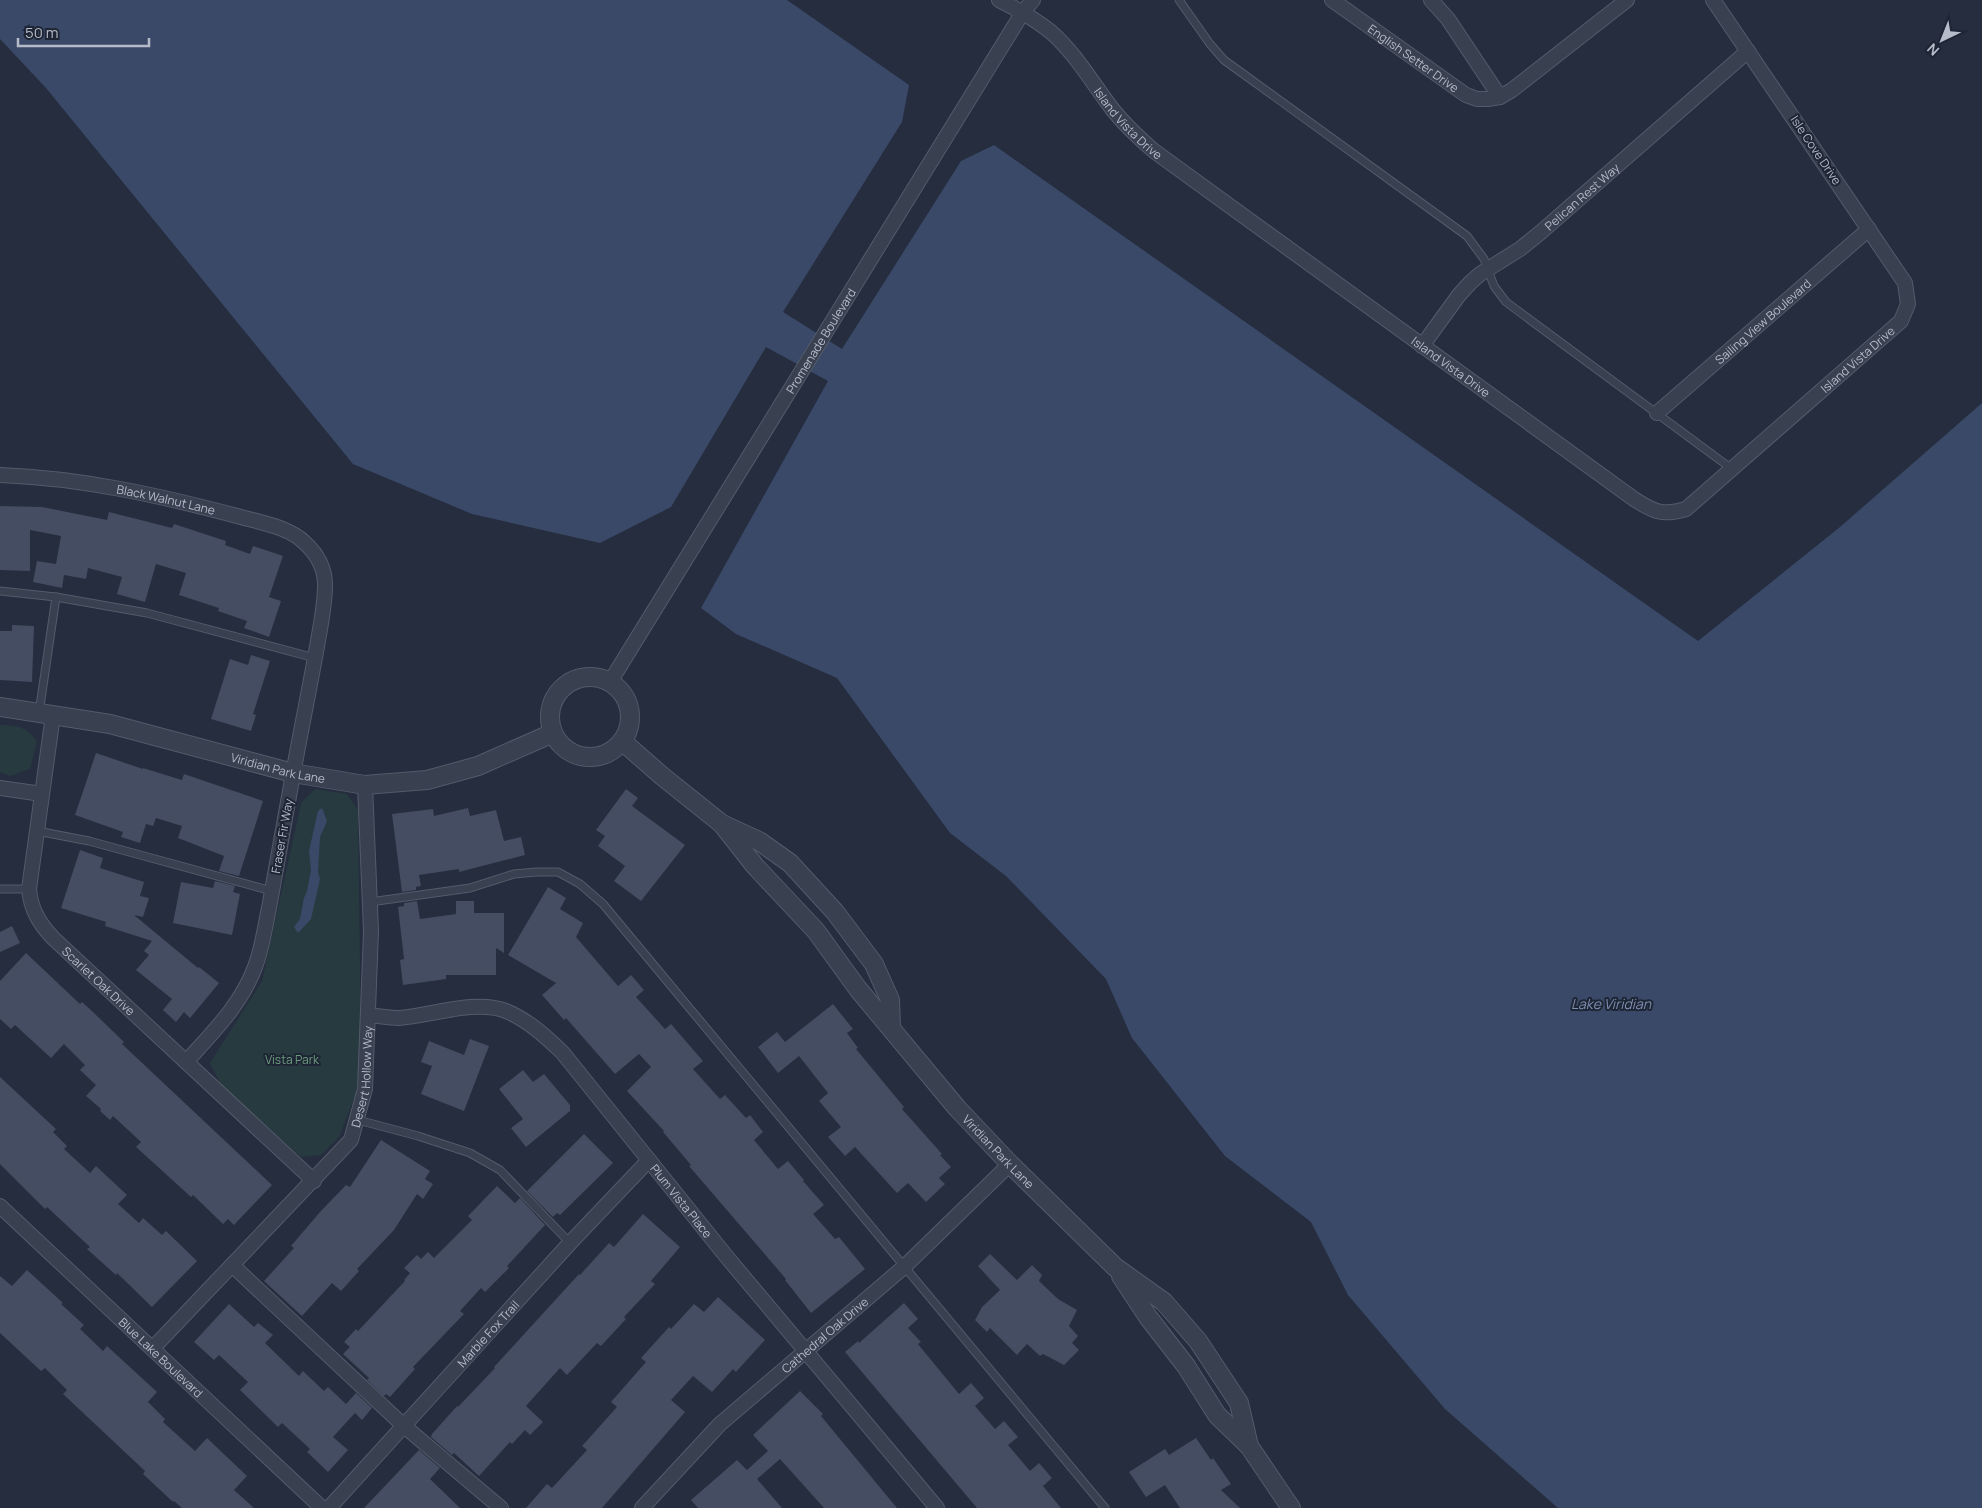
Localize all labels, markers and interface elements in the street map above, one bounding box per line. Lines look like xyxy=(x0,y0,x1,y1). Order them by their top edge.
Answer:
scale bar xyxy=(18,15,149,47)
north arrow xyxy=(1917,15,1967,65)
street label: English Setter Drive xyxy=(1365,20,1462,96)
text: 50 m xyxy=(25,22,59,43)
text: N xyxy=(1923,39,1943,60)
street label: Island Vista Drive xyxy=(1090,84,1166,163)
street label: Isle Cove Drive xyxy=(1787,112,1845,188)
street label: Pelican Rest Way xyxy=(1541,159,1623,234)
street label: Sailing View Boulevard xyxy=(1711,275,1815,368)
street label: Promenade Boulevard xyxy=(781,285,859,397)
street label: Island Vista Drive xyxy=(1817,322,1898,396)
street label: Island Vista Drive xyxy=(1408,332,1494,401)
street label: Black Walnut Lane xyxy=(115,480,217,518)
street label: Viridian Park Lane xyxy=(229,748,326,787)
street label: Fraser Fir Way xyxy=(267,797,297,875)
street label: Scarlet Oak Drive xyxy=(59,943,139,1019)
water label: Lake Viridian xyxy=(1571,994,1652,1013)
street label: Desert Hollow Way xyxy=(346,1025,376,1129)
park label: Vista Park xyxy=(265,1051,320,1068)
street label: Viridian Park Lane xyxy=(959,1111,1038,1192)
street label: Plum Vista Place xyxy=(647,1160,716,1241)
street label: Cathedral Oak Drive xyxy=(777,1293,872,1377)
street label: Marble Fox Trail xyxy=(453,1296,523,1371)
street label: Blue Lake Boulevard xyxy=(115,1313,207,1401)

